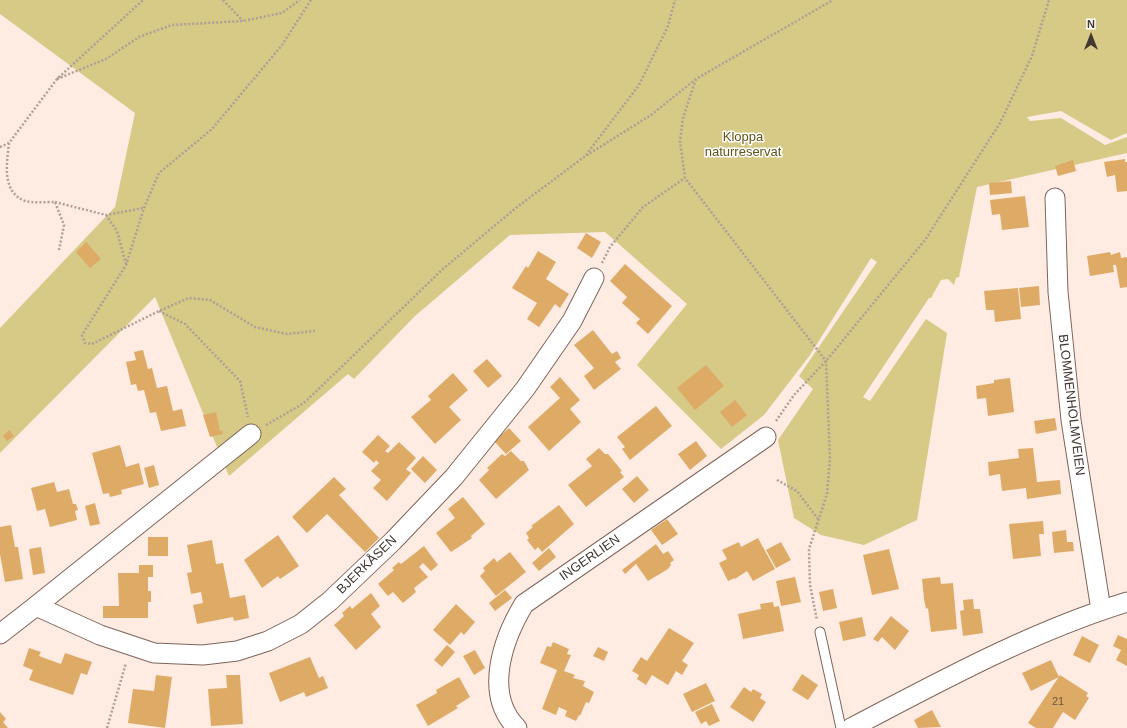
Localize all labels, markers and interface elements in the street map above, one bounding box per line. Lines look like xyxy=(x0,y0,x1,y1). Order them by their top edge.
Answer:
north arrow xyxy=(1071,16,1111,56)
text: N xyxy=(1087,18,1095,30)
park label: Kloppa naturreservat xyxy=(705,129,781,160)
street label: BLOMMENHOLMVEIEN xyxy=(1055,333,1087,477)
street label: INGERLIEN xyxy=(557,532,623,584)
street label: BJERKÅSEN xyxy=(334,533,400,597)
house number: 21 xyxy=(1052,695,1064,709)

